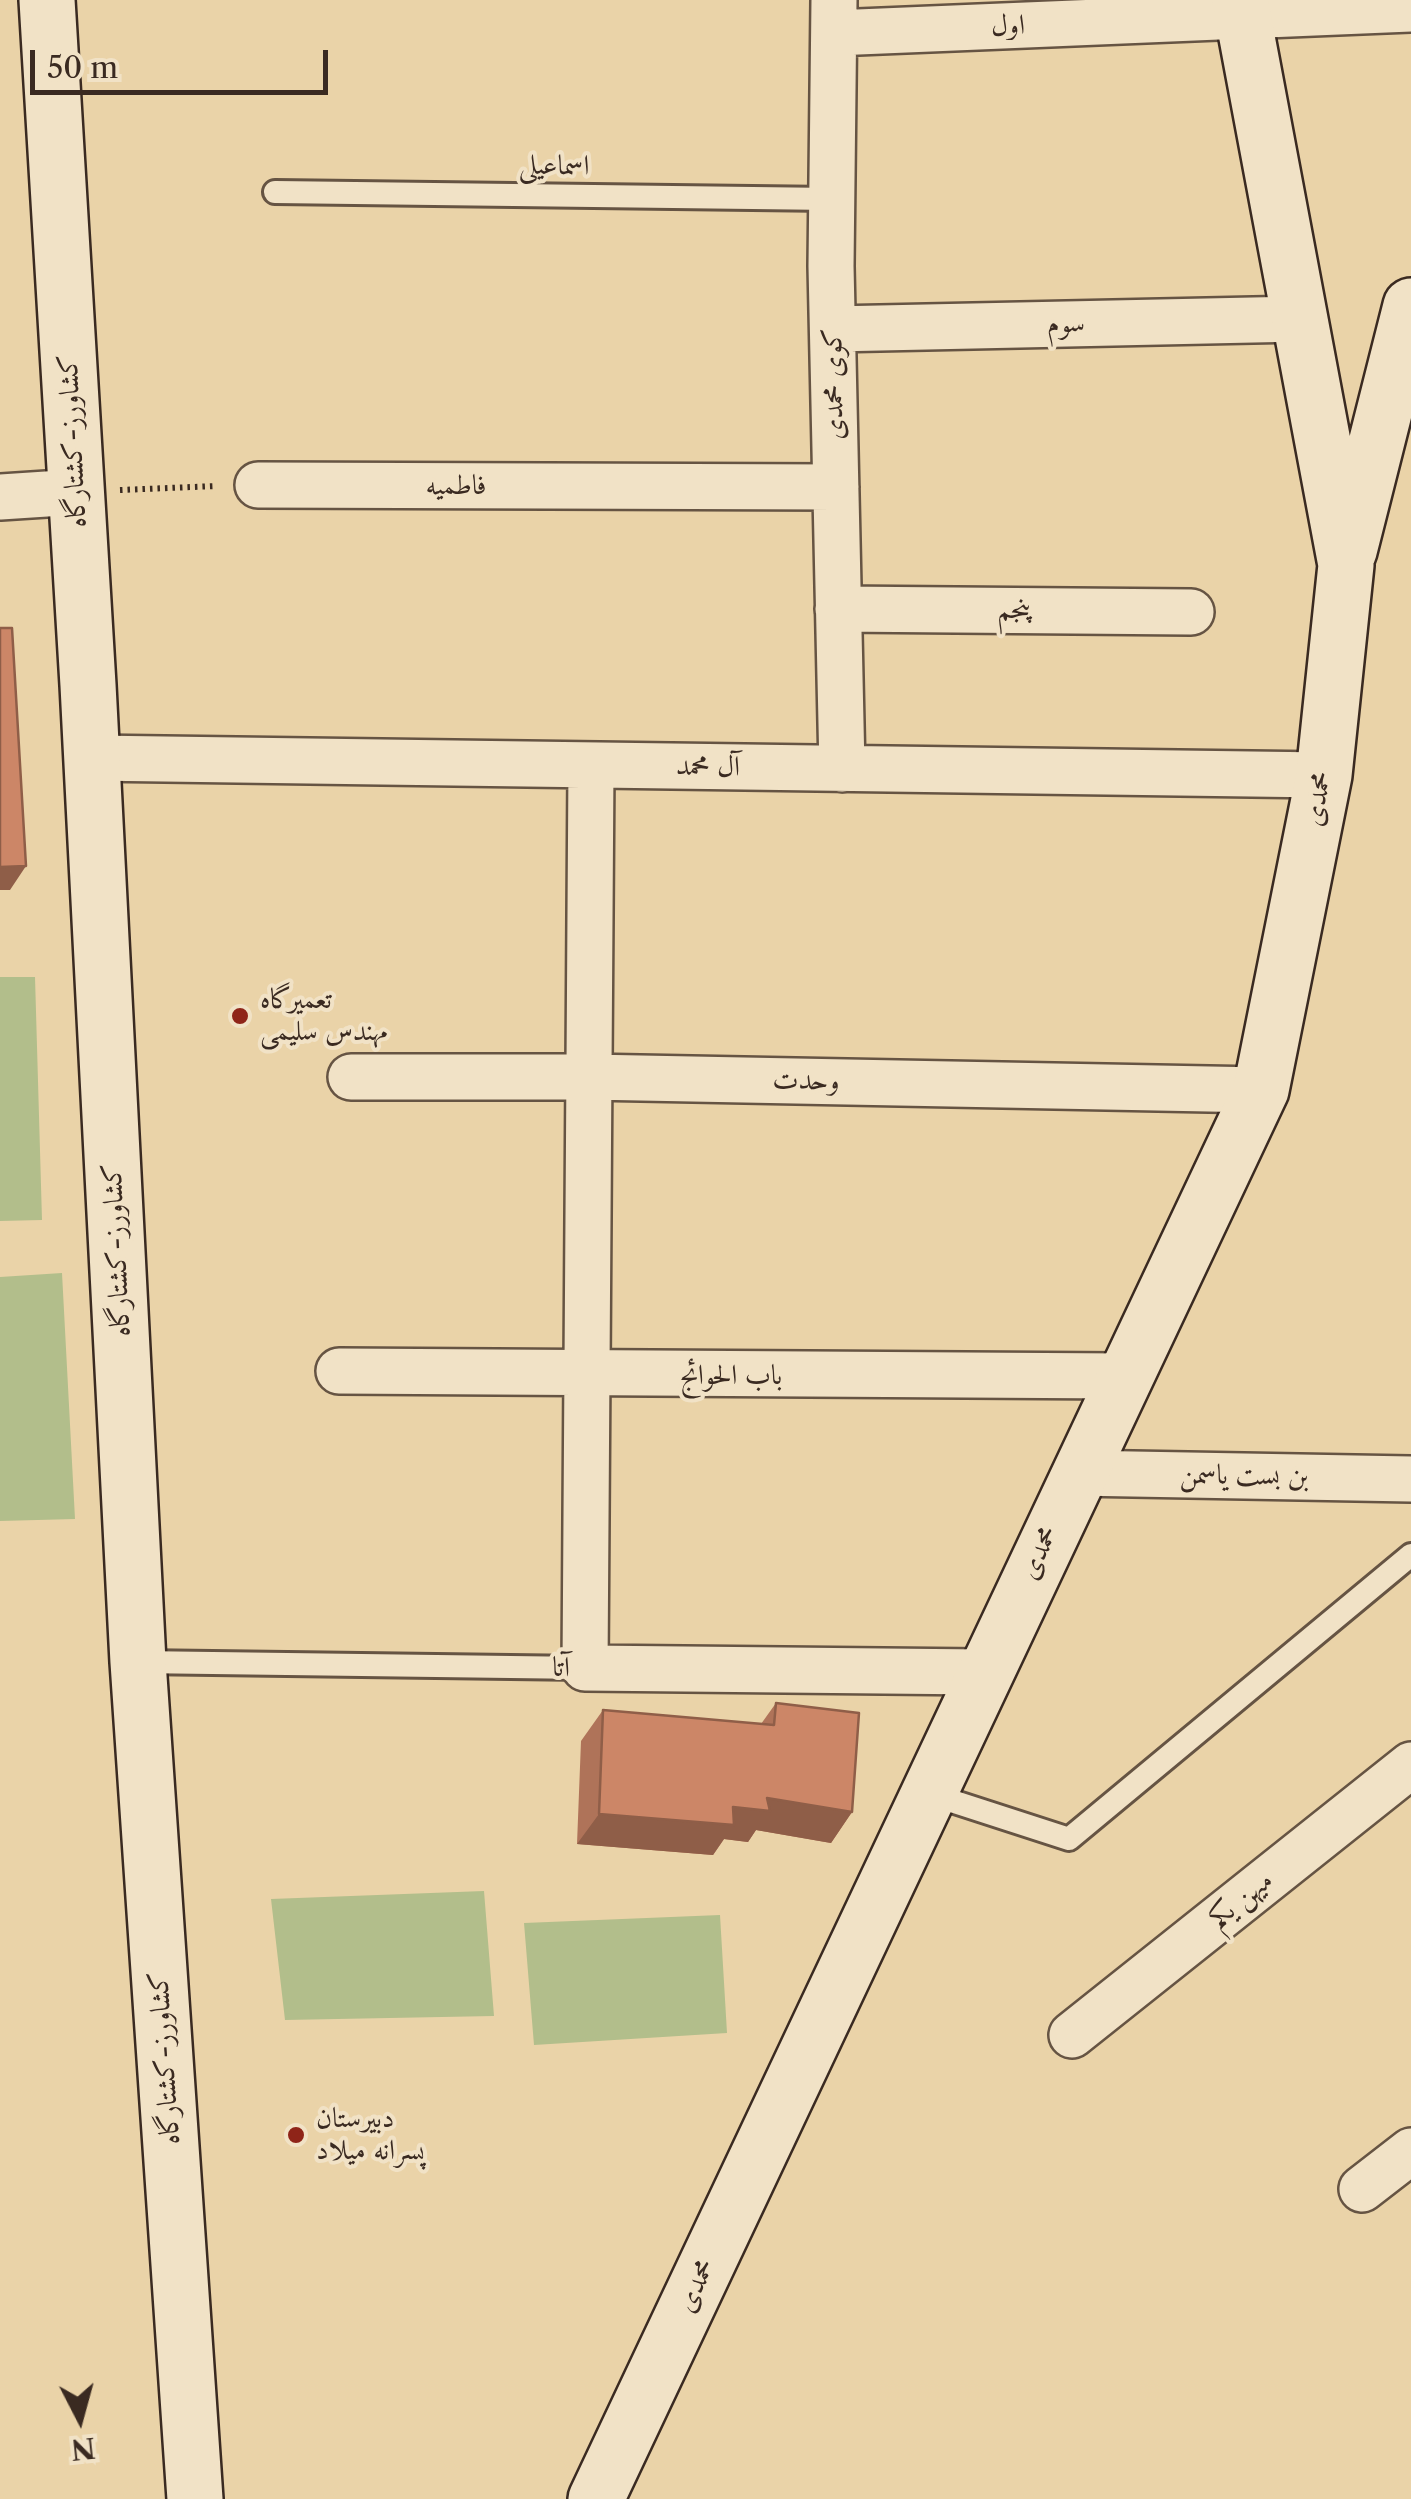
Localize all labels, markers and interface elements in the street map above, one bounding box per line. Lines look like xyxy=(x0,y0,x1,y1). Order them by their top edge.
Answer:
street label: اول xyxy=(990,9,1026,43)
scale bar xyxy=(35,30,332,92)
text: 50 m xyxy=(47,49,118,86)
street label: اسماعیلی xyxy=(518,149,590,183)
street label: سوم xyxy=(1047,307,1085,341)
street label: کوی محمدی xyxy=(816,328,852,440)
street label: کشاورز-کشتارگاه xyxy=(52,353,94,529)
street label: فاطمیه xyxy=(426,469,486,503)
street label: پنجم xyxy=(997,593,1031,627)
street label: آل محمد xyxy=(676,750,740,784)
street label: محمدی xyxy=(1297,769,1339,829)
place label: تعمیرگاه مهندس سلیمی xyxy=(260,983,388,1049)
marker: تعمیرگاه مهندس سلیمی xyxy=(229,1005,251,1027)
street label: وحدت xyxy=(772,1064,840,1098)
street label: کشاورز-کشتارگاه xyxy=(96,1162,138,1338)
street label: باب الحوائج xyxy=(680,1359,782,1393)
street label: بن بست یاسمن xyxy=(1179,1458,1309,1494)
street label: محمدی xyxy=(1012,1521,1066,1585)
street label: آتا xyxy=(552,1651,570,1685)
street label: میهن یکم xyxy=(1202,1864,1280,1936)
street label: کشاورز-کشتارگاه xyxy=(142,1970,188,2146)
place label: دبیرستان پسرانه میلاد xyxy=(316,2102,425,2168)
marker: دبیرستان پسرانه میلاد xyxy=(285,2124,307,2146)
street label: محمدی xyxy=(669,2254,723,2318)
north arrow xyxy=(30,2369,130,2469)
text: N xyxy=(69,2431,97,2467)

